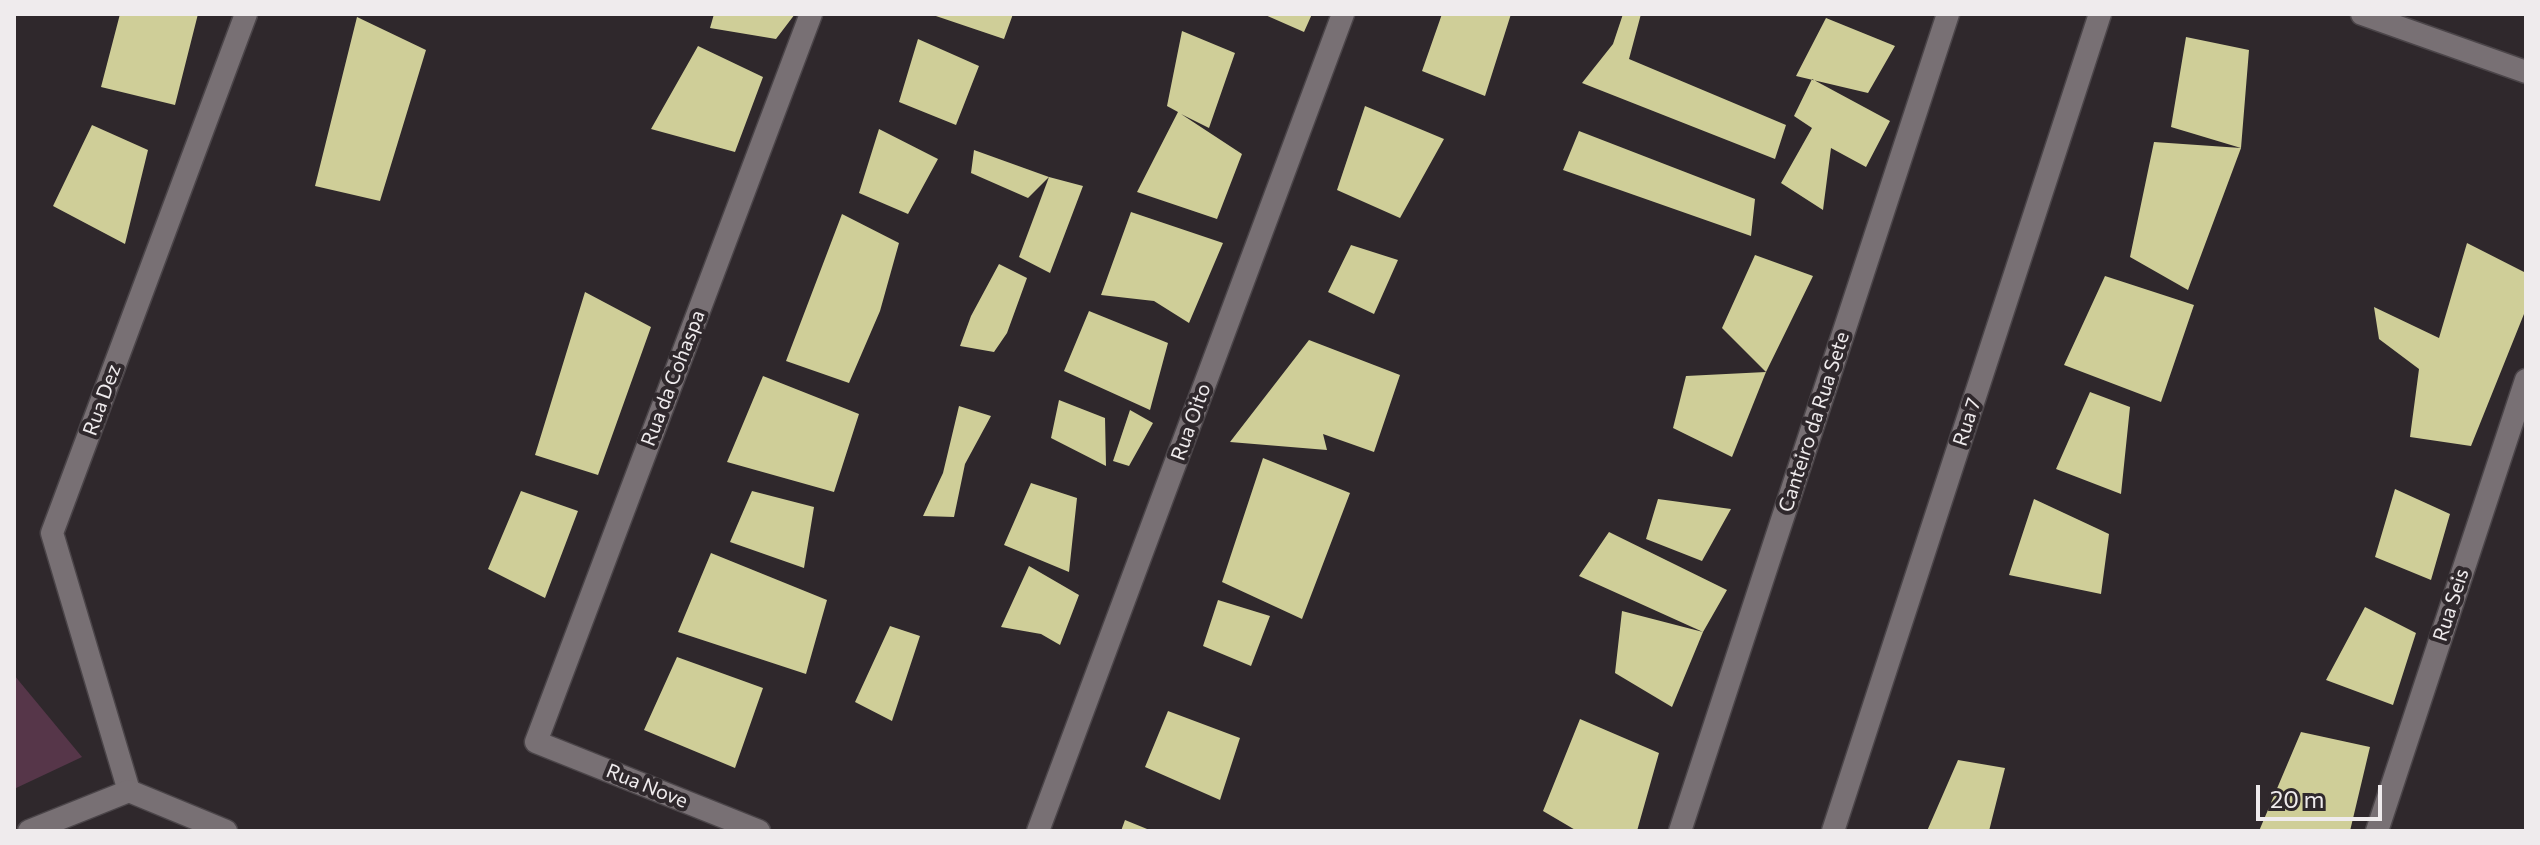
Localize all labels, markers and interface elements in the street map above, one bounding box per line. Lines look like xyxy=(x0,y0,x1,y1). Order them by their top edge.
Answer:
street label: Rua da Cohaspa xyxy=(636,307,710,449)
street label: Canteiro da Rua Sete xyxy=(1774,329,1854,515)
street label: Rua Dez xyxy=(78,361,126,439)
street label: Rua Oito xyxy=(1166,380,1216,464)
street label: Rua 7 xyxy=(1948,395,1986,449)
street label: Rua Seis xyxy=(2428,565,2474,645)
street label: Rua Nove xyxy=(603,759,691,813)
scale bar xyxy=(2260,769,2386,819)
text: 20 m xyxy=(2270,784,2324,813)

